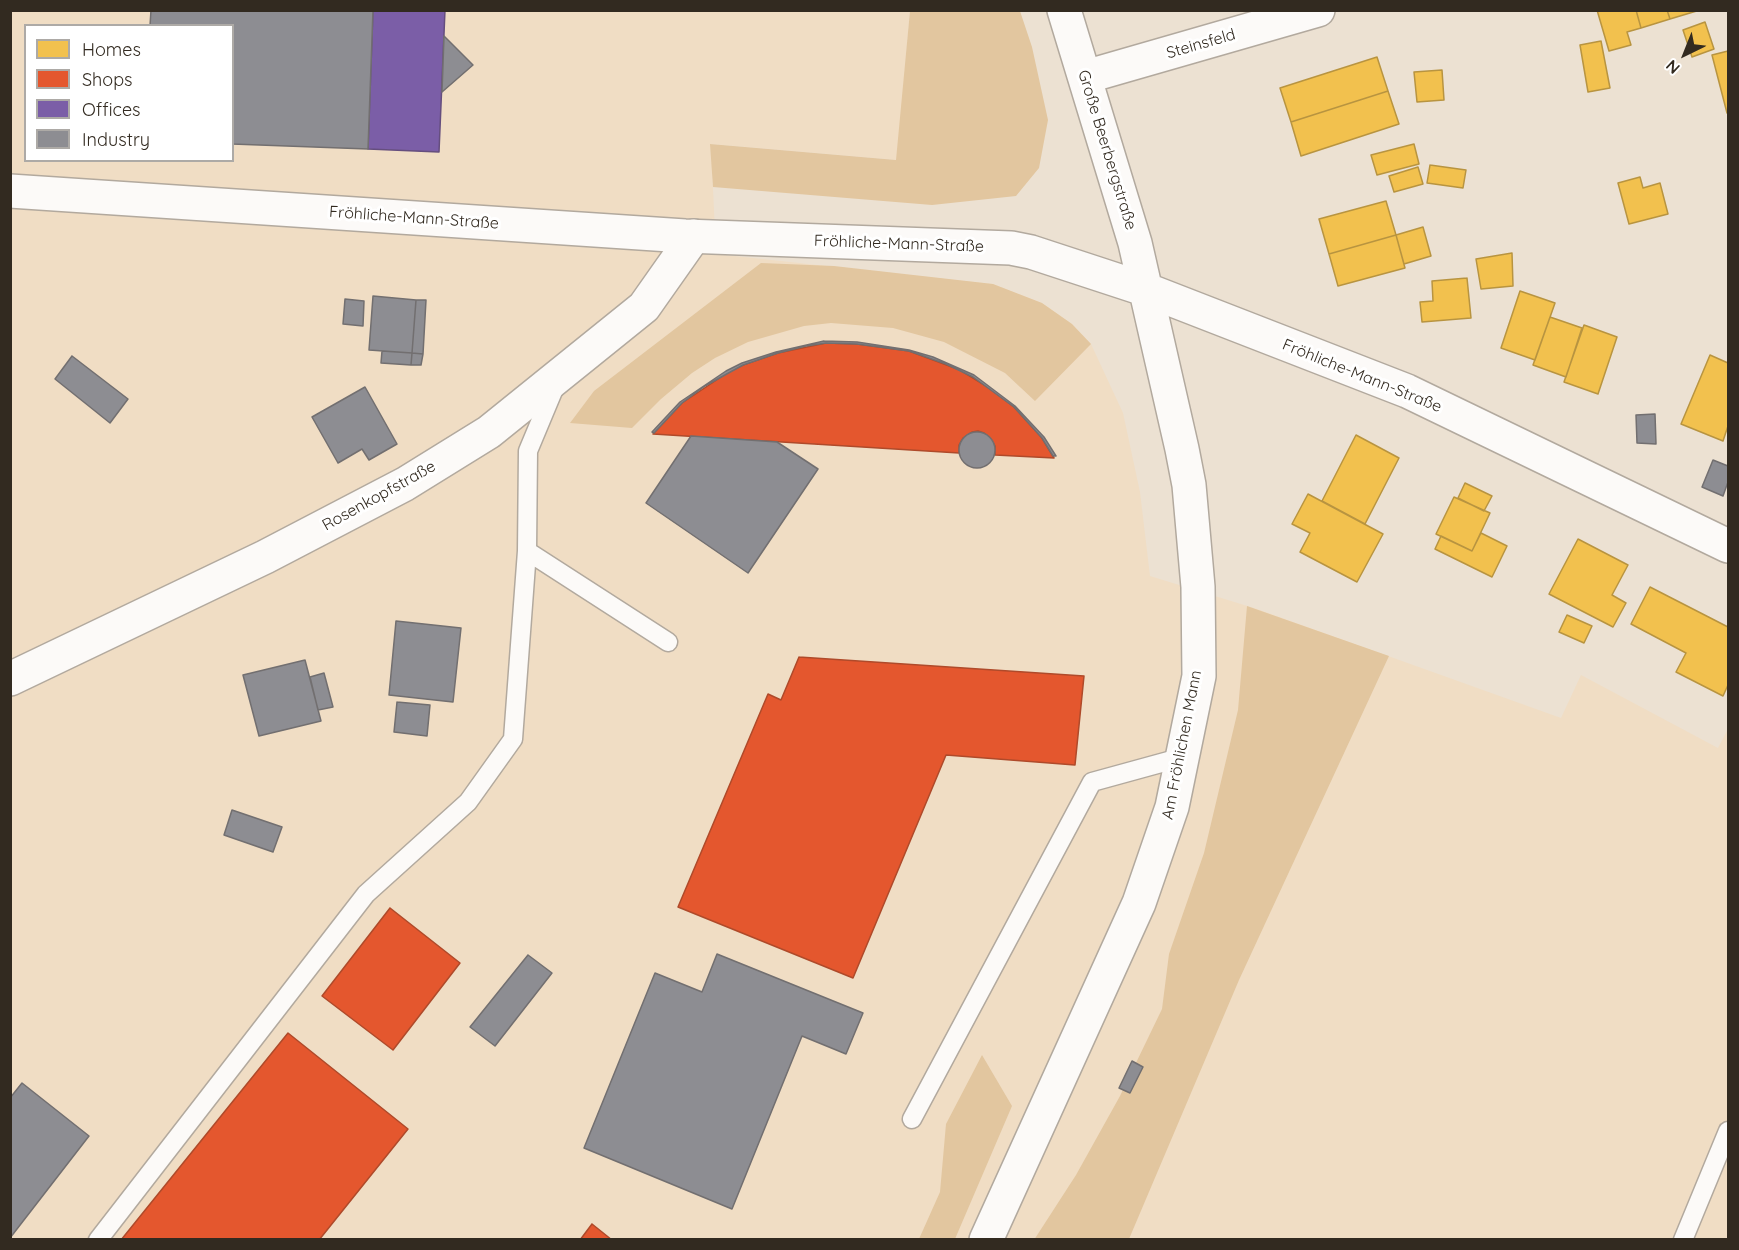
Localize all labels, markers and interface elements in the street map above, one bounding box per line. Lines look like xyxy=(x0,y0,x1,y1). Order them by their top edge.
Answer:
legend xyxy=(24,24,234,162)
north arrow xyxy=(1655,24,1715,84)
street label: Steinsfeld xyxy=(1164,25,1238,63)
text: Homes xyxy=(82,38,141,61)
text: N xyxy=(1662,56,1684,78)
text: Shops xyxy=(82,68,133,91)
street label: Große Beerbergstraße xyxy=(1074,68,1140,232)
text: Offices xyxy=(82,98,141,121)
text: Industry xyxy=(82,128,150,151)
street label: Fröhliche-Mann-Straße xyxy=(329,202,499,234)
street label: Fröhliche-Mann-Straße xyxy=(814,231,984,257)
street label: Fröhliche-Mann-Straße xyxy=(1280,335,1444,417)
street label: Rosenkopfstraße xyxy=(319,457,439,535)
street label: Am Fröhlichen Mann xyxy=(1158,669,1206,821)

